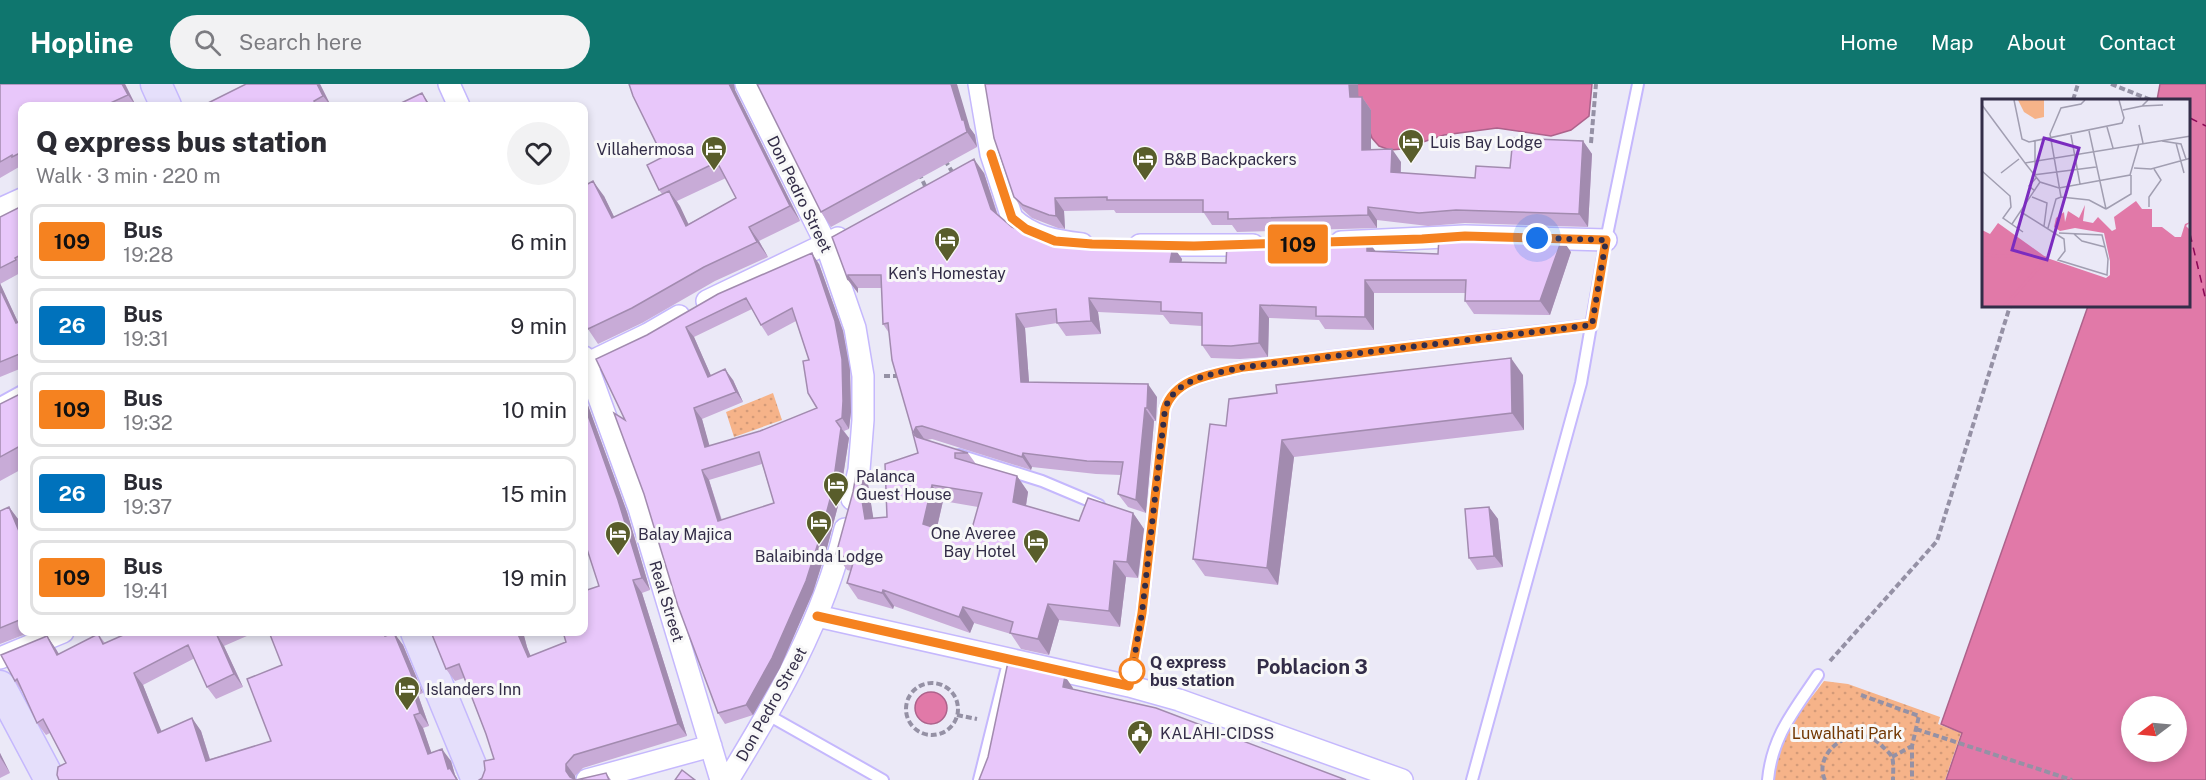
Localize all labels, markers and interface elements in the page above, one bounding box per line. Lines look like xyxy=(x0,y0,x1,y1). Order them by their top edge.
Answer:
search box xyxy=(170,15,590,69)
text: Hopline xyxy=(30,26,134,59)
icon: search xyxy=(191,26,224,59)
text: Search here xyxy=(239,29,362,55)
text: Home xyxy=(1840,30,1898,55)
text: Map xyxy=(1931,30,1974,55)
text: About xyxy=(2007,30,2066,55)
text: Contact xyxy=(2099,30,2176,55)
inset map xyxy=(1982,99,2191,308)
button: heart xyxy=(507,122,570,185)
text: Q express bus station xyxy=(36,125,327,158)
hotel icon: Luis Bay Lodge xyxy=(1396,127,1426,165)
street label: Don Pedro Street xyxy=(763,133,836,256)
place label: Luis Bay Lodge xyxy=(1430,133,1543,152)
hotel icon: Villahermosa xyxy=(699,134,729,172)
place label: Villahermosa xyxy=(597,140,694,159)
hotel icon: B&B Backpackers xyxy=(1130,144,1160,182)
place label: B&B Backpackers xyxy=(1164,150,1297,169)
text: Walk · 3 min · 220 m xyxy=(36,164,220,188)
text: Bus xyxy=(123,217,163,243)
your location xyxy=(1522,223,1552,253)
line badge: 109 xyxy=(1264,224,1332,264)
hotel icon: Ken's Homestay xyxy=(932,225,962,263)
text: 109 xyxy=(54,229,90,254)
text: 6 min xyxy=(511,229,567,255)
text: 109 xyxy=(1280,232,1316,257)
text: 19:28 xyxy=(123,243,173,267)
place label: Ken's Homestay xyxy=(888,264,1006,283)
text: Bus xyxy=(123,301,163,327)
text: 26 xyxy=(58,313,86,338)
text: 9 min xyxy=(511,313,567,339)
text: 19:31 xyxy=(123,327,169,351)
text: Bus xyxy=(123,385,163,411)
text: 109 xyxy=(54,397,90,422)
text: 10 min xyxy=(502,397,567,423)
text: 19:32 xyxy=(123,411,173,435)
place label: Palanca Guest House xyxy=(856,467,952,504)
text: Bus xyxy=(123,469,163,495)
hotel icon: Palanca Guest House xyxy=(821,470,851,508)
text: 26 xyxy=(58,481,86,506)
text: 15 min xyxy=(501,481,567,507)
text: 19:37 xyxy=(123,495,172,519)
hotel icon: Balaibinda Lodge xyxy=(804,508,834,546)
hotel icon: Balay Majica xyxy=(603,519,633,557)
place label: One Averee Bay Hotel xyxy=(931,524,1016,561)
place label: Balay Majica xyxy=(638,525,732,544)
hotel icon: One Averee Bay Hotel xyxy=(1021,527,1051,565)
place label: Balaibinda Lodge xyxy=(755,547,883,566)
text: Bus xyxy=(123,553,163,579)
street label: Real Street xyxy=(645,558,688,644)
text: 109 xyxy=(54,565,90,590)
text: 19 min xyxy=(502,565,567,591)
text: 19:41 xyxy=(123,579,169,603)
street label: Don Pedro Street xyxy=(732,644,811,765)
place label: Q express bus station xyxy=(1150,653,1235,690)
district label: Poblacion 3 xyxy=(1256,655,1368,679)
marker: Q express bus station xyxy=(1119,658,1145,684)
hotel icon: Islanders Inn xyxy=(392,674,422,712)
place label: Islanders Inn xyxy=(426,680,521,699)
north arrow xyxy=(2121,696,2187,762)
map controls xyxy=(2121,696,2187,762)
public building icon: KALAHI-CIDSS xyxy=(1125,718,1155,756)
place label: KALAHI-CIDSS xyxy=(1160,724,1274,743)
park label: Luwalhati Park xyxy=(1792,724,1902,743)

